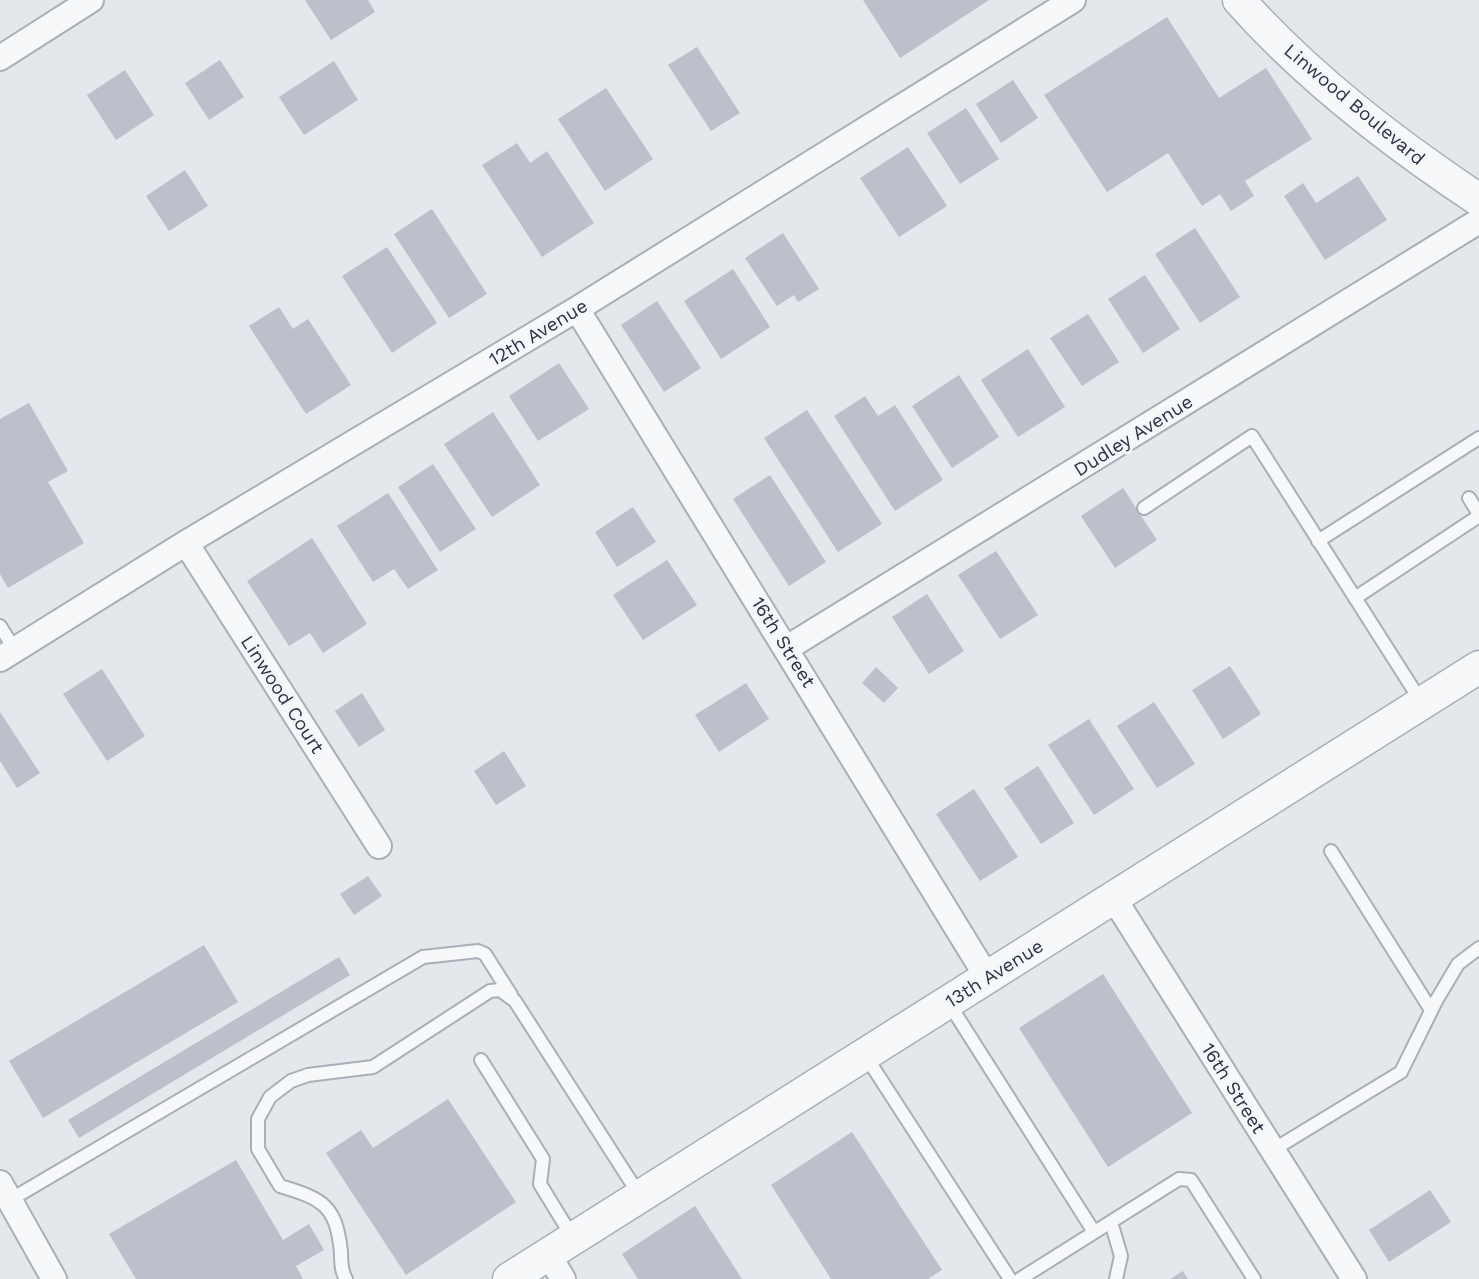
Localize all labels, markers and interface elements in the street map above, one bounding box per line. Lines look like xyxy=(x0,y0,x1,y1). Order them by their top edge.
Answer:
street label: Linwood Boulevard xyxy=(1280,39,1430,170)
street label: 12th Avenue xyxy=(485,294,592,371)
street label: Dudley Avenue xyxy=(1070,390,1197,481)
street label: 16th Street xyxy=(747,593,820,692)
street label: Linwood Court xyxy=(236,631,329,758)
street label: 13th Avenue xyxy=(941,934,1047,1013)
street label: 16th Street xyxy=(1197,1039,1270,1138)

